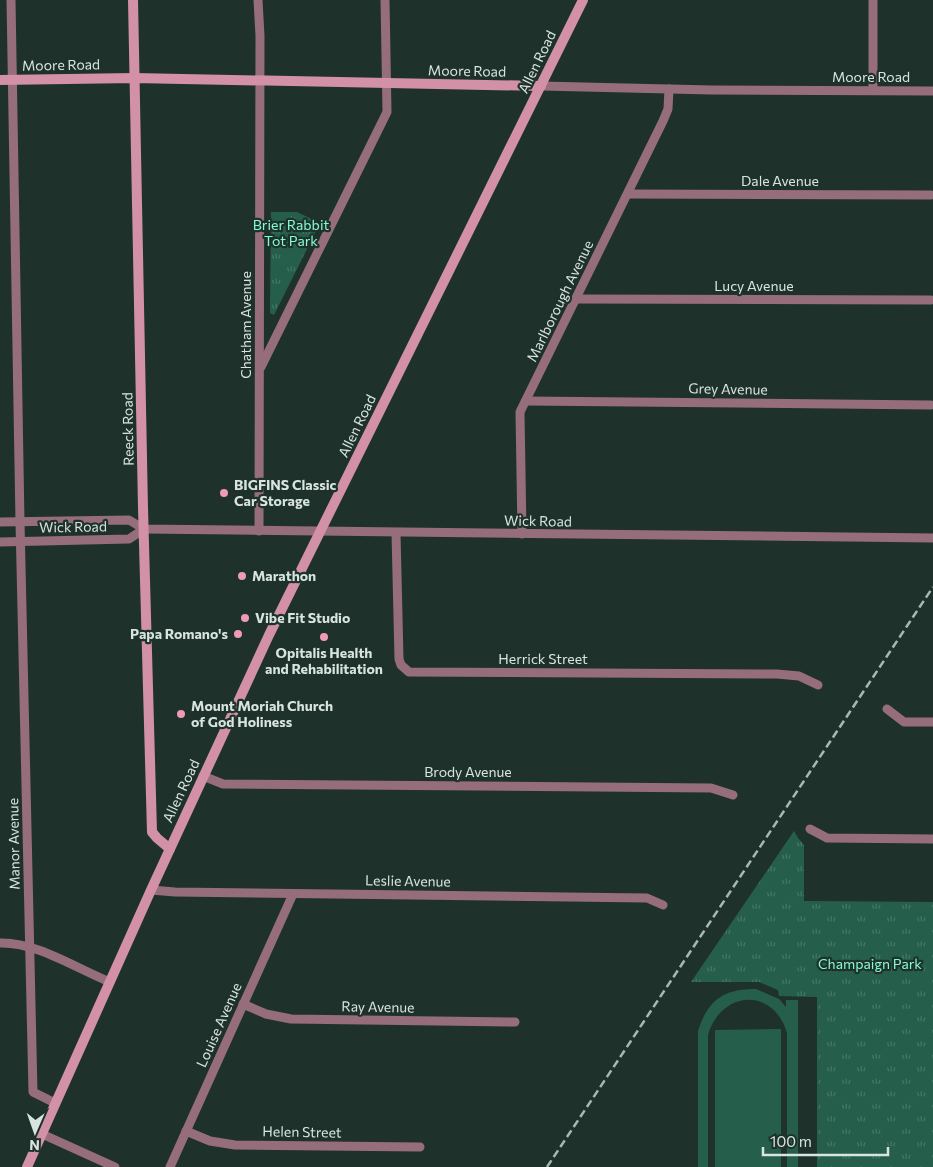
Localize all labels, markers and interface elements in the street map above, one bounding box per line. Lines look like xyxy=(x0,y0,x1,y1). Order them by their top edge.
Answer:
street label: Allen Road xyxy=(514,28,559,96)
street label: Moore Road xyxy=(22,55,100,74)
street label: Moore Road xyxy=(428,61,506,80)
street label: Moore Road xyxy=(832,68,910,85)
street label: Dale Avenue xyxy=(741,172,819,189)
park label: Brier Rabbit Tot Park xyxy=(253,216,329,249)
street label: Marlborough Avenue xyxy=(523,237,596,364)
street label: Chatham Avenue xyxy=(237,271,254,379)
street label: Lucy Avenue xyxy=(714,277,794,294)
street label: Grey Avenue xyxy=(688,379,768,398)
street label: Reeck Road xyxy=(118,392,137,466)
street label: Allen Road xyxy=(334,392,379,460)
place label: BIGFINS Classic Car Storage xyxy=(234,476,337,509)
marker: BIGFINS Classic Car Storage xyxy=(218,487,230,499)
street label: Wick Road xyxy=(504,511,572,530)
street label: Wick Road xyxy=(39,517,107,536)
place label: Marathon xyxy=(252,567,316,584)
marker: Marathon xyxy=(236,570,248,582)
place label: Vibe Fit Studio xyxy=(255,609,350,626)
marker: Vibe Fit Studio xyxy=(239,612,251,624)
place label: Papa Romano's xyxy=(130,625,228,642)
marker: Papa Romano's xyxy=(232,628,244,640)
marker: Opitalis Health and Rehabilitation xyxy=(318,631,330,643)
place label: Opitalis Health and Rehabilitation xyxy=(265,644,383,677)
street label: Herrick Street xyxy=(498,650,588,667)
place label: Mount Moriah Church of God Holiness xyxy=(191,697,333,730)
marker: Mount Moriah Church of God Holiness xyxy=(175,708,187,720)
street label: Allen Road xyxy=(159,757,203,825)
street label: Brody Avenue xyxy=(424,763,512,780)
street label: Manor Avenue xyxy=(4,798,23,890)
street label: Leslie Avenue xyxy=(365,871,451,890)
park label: Champaign Park xyxy=(818,955,922,972)
street label: Louise Avenue xyxy=(192,980,245,1070)
street label: Ray Avenue xyxy=(341,997,415,1016)
north arrow xyxy=(10,1107,60,1157)
street label: Helen Street xyxy=(262,1122,342,1141)
scale bar xyxy=(763,1124,888,1156)
text: 100 m xyxy=(770,1132,812,1150)
text: N xyxy=(29,1137,40,1154)

